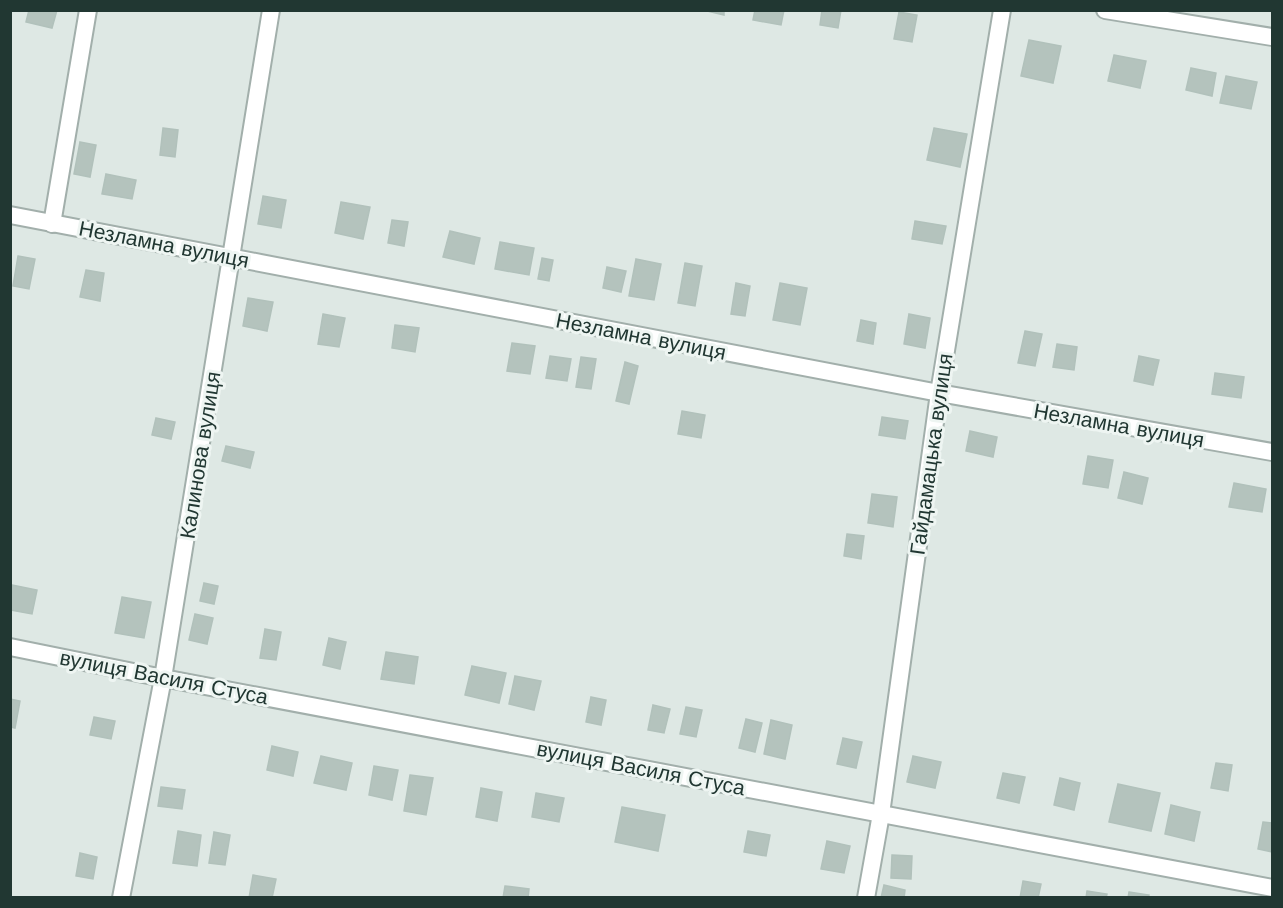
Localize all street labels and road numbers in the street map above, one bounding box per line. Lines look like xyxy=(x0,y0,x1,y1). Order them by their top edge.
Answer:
street label: Незламна вулиця xyxy=(77,215,251,273)
street label: Незламна вулиця xyxy=(554,307,728,365)
street label: Гайдамацька вулиця xyxy=(904,352,958,556)
street label: Калинова вулиця xyxy=(174,370,226,540)
street label: Незламна вулиця xyxy=(1032,398,1206,452)
street label: вулиця Василя Стуса xyxy=(58,645,270,710)
street label: вулиця Василя Стуса xyxy=(535,736,747,801)

